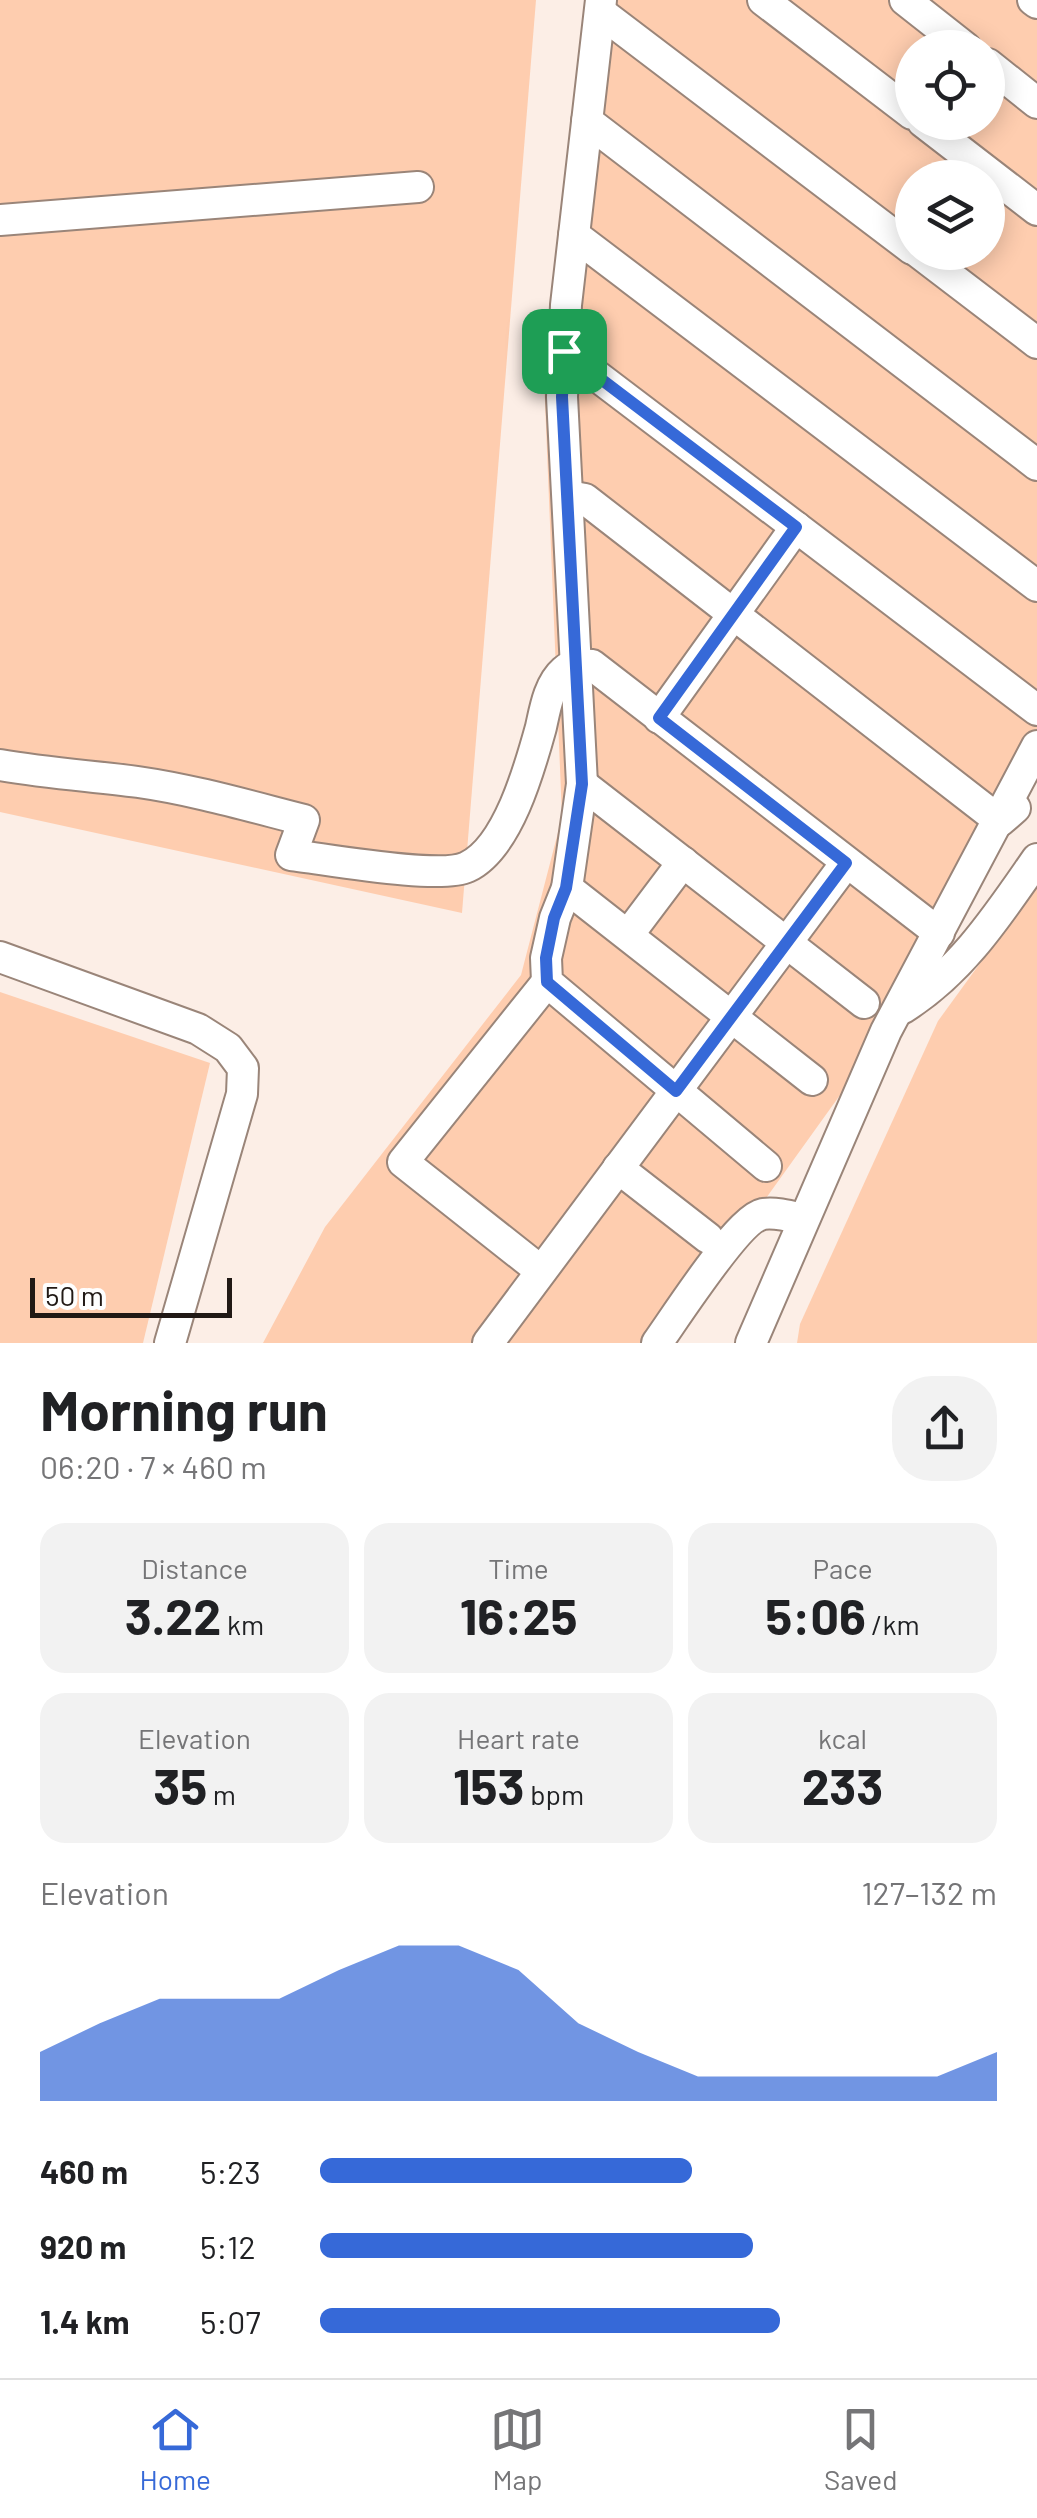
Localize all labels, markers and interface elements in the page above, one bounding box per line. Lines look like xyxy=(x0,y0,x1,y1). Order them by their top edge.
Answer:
map controls xyxy=(895,30,1005,270)
button: locate xyxy=(895,30,1005,140)
button: layers xyxy=(895,160,1005,270)
pin xyxy=(522,309,607,394)
icon: arrive xyxy=(537,324,592,379)
scale bar xyxy=(30,1273,232,1318)
text: 50 m xyxy=(45,1278,104,1312)
text: Morning run xyxy=(40,1376,328,1442)
button: share xyxy=(892,1376,997,1481)
text: 06:20 · 7 × 460 m xyxy=(40,1447,267,1485)
text: Distance xyxy=(141,1551,248,1585)
text: Time xyxy=(488,1551,549,1585)
text: Pace xyxy=(812,1551,873,1585)
text: 3.22 xyxy=(125,1585,221,1645)
text: 16:25 xyxy=(460,1585,577,1645)
text: 5:06 xyxy=(765,1585,866,1645)
text: km xyxy=(221,1607,264,1641)
text: /km xyxy=(866,1607,920,1641)
text: Elevation xyxy=(138,1721,251,1755)
text: Heart rate xyxy=(457,1721,580,1755)
text: kcal xyxy=(818,1721,867,1755)
text: 35 xyxy=(153,1755,207,1815)
text: 153 xyxy=(453,1755,525,1815)
text: 233 xyxy=(802,1755,883,1815)
text: m xyxy=(207,1777,236,1811)
text: bpm xyxy=(525,1777,584,1811)
text: Elevation xyxy=(40,1873,169,1911)
text: 127–132 m xyxy=(861,1873,997,1911)
text: 460 m xyxy=(40,2152,128,2190)
text: 5:23 xyxy=(200,2152,261,2190)
text: 920 m xyxy=(40,2227,126,2265)
text: 5:12 xyxy=(200,2227,256,2265)
text: 1.4 km xyxy=(40,2302,130,2340)
text: 5:07 xyxy=(200,2302,261,2340)
tab: Home xyxy=(140,2402,211,2496)
tab: Map xyxy=(490,2402,545,2496)
tab: Saved xyxy=(824,2402,897,2496)

